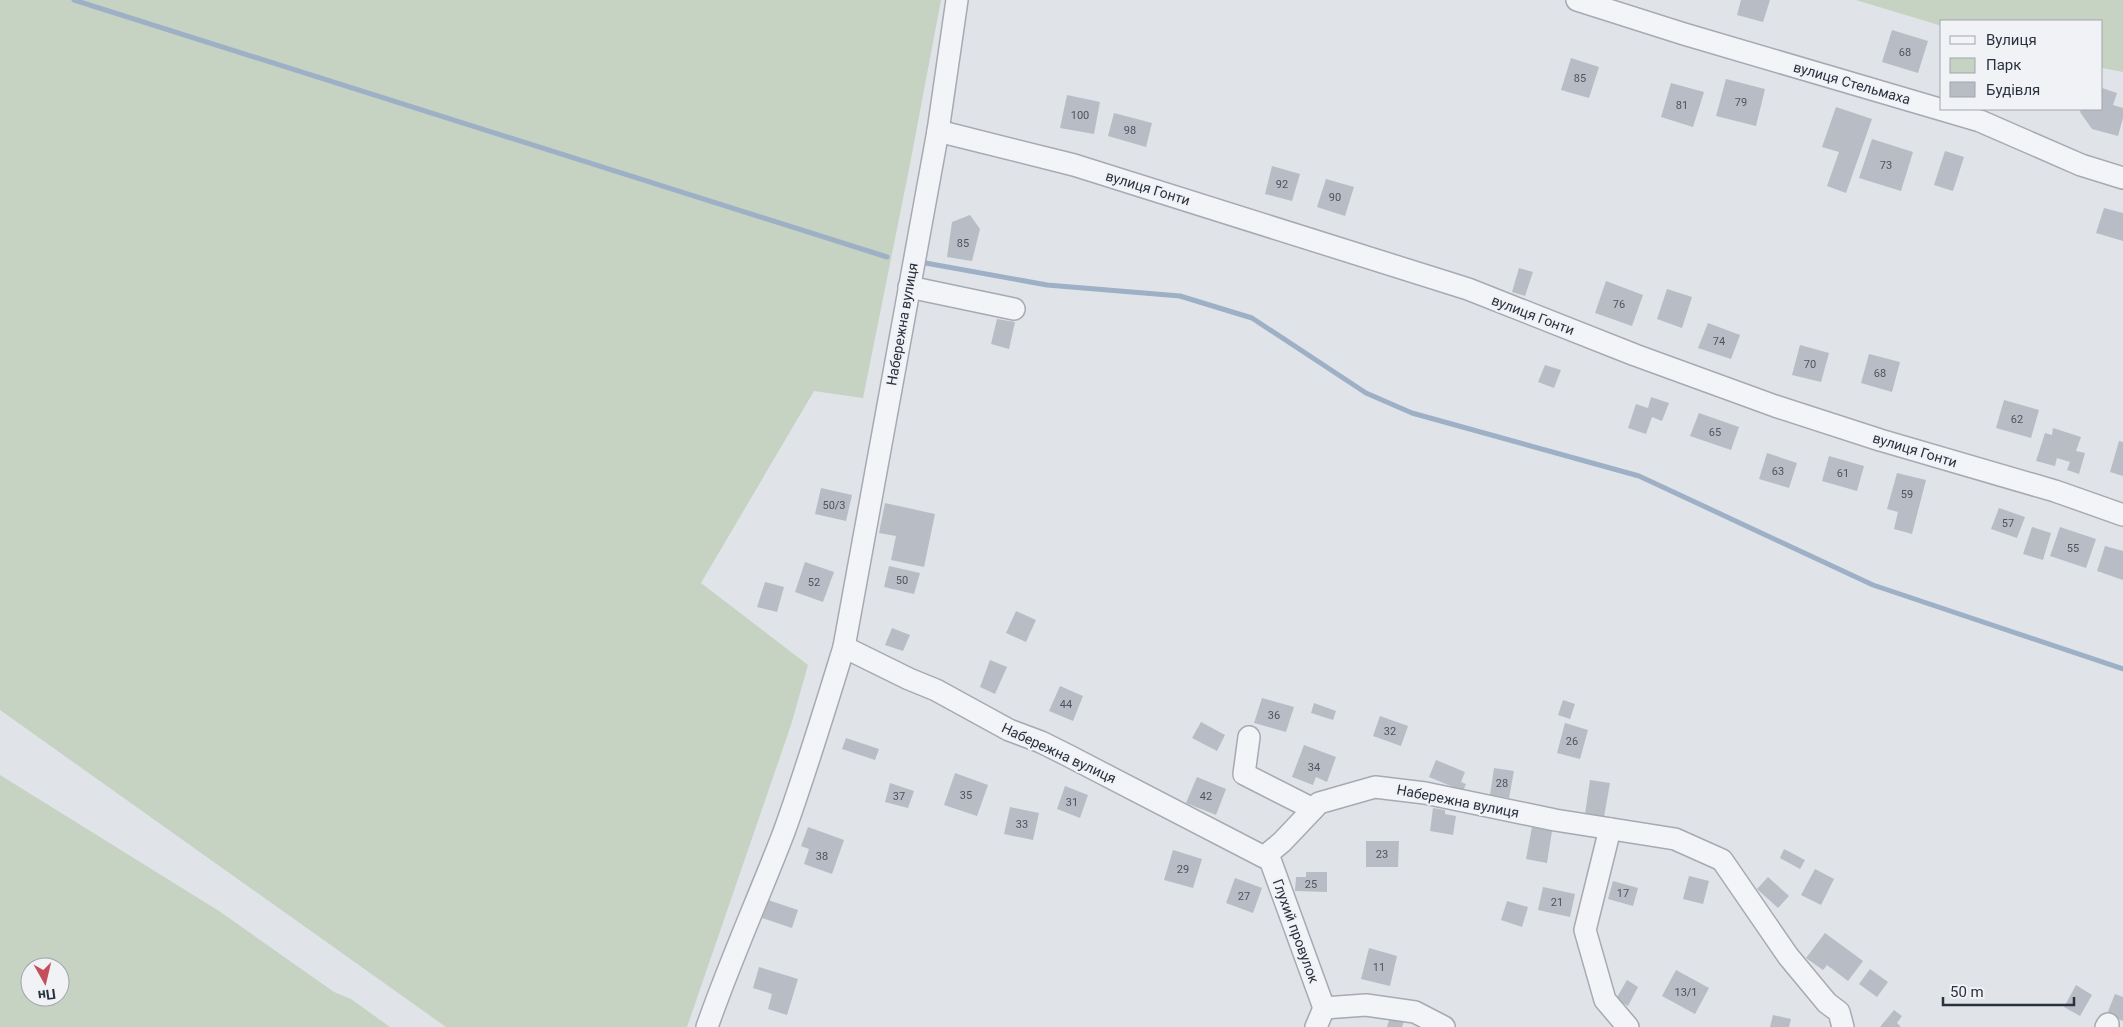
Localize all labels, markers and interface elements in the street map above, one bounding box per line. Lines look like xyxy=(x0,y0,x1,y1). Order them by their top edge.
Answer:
legend xyxy=(1940,20,2103,110)
text: Вулиця xyxy=(1986,31,2037,49)
house number: 68 xyxy=(1899,46,1911,59)
text: Парк xyxy=(1986,56,2021,74)
street label: вулиця Стельмаха xyxy=(1792,59,1912,107)
house number: 85 xyxy=(1574,72,1586,85)
text: Будівля xyxy=(1986,81,2040,99)
house number: 79 xyxy=(1735,96,1747,109)
house number: 81 xyxy=(1676,99,1688,112)
house number: 100 xyxy=(1071,109,1089,122)
house number: 98 xyxy=(1124,124,1136,137)
house number: 73 xyxy=(1880,159,1892,172)
street label: вулиця Гонти xyxy=(1104,168,1192,208)
house number: 92 xyxy=(1276,178,1288,191)
house number: 90 xyxy=(1329,191,1341,204)
house number: 85 xyxy=(957,237,969,250)
street label: Набережна вулиця xyxy=(883,261,921,387)
street label: вулиця Гонти xyxy=(1489,292,1577,338)
house number: 76 xyxy=(1613,298,1625,311)
house number: 74 xyxy=(1713,335,1725,348)
house number: 70 xyxy=(1804,358,1816,371)
house number: 68 xyxy=(1874,367,1886,380)
house number: 62 xyxy=(2011,413,2023,426)
house number: 65 xyxy=(1709,426,1721,439)
street label: вулиця Гонти xyxy=(1871,430,1959,470)
house number: 63 xyxy=(1772,465,1784,478)
house number: 61 xyxy=(1837,467,1849,480)
house number: 59 xyxy=(1901,488,1913,501)
house number: 50/3 xyxy=(822,499,846,512)
house number: 57 xyxy=(2002,517,2014,530)
house number: 55 xyxy=(2067,542,2079,555)
house number: 50 xyxy=(896,574,908,587)
house number: 52 xyxy=(808,576,820,589)
house number: 44 xyxy=(1060,698,1072,711)
house number: 36 xyxy=(1268,709,1280,722)
street label: Набережна вулиця xyxy=(999,719,1119,787)
house number: 32 xyxy=(1384,725,1396,738)
house number: 26 xyxy=(1566,735,1578,748)
house number: 34 xyxy=(1308,761,1320,774)
house number: 28 xyxy=(1496,777,1508,790)
street label: Набережна вулиця xyxy=(1395,781,1521,821)
house number: 35 xyxy=(960,789,972,802)
house number: 37 xyxy=(893,790,905,803)
house number: 42 xyxy=(1200,790,1212,803)
house number: 31 xyxy=(1066,796,1078,809)
house number: 33 xyxy=(1016,818,1028,831)
house number: 23 xyxy=(1376,848,1388,861)
house number: 38 xyxy=(816,850,828,863)
house number: 29 xyxy=(1177,863,1189,876)
street label: Глухий провулок xyxy=(1270,877,1322,985)
house number: 25 xyxy=(1305,878,1317,891)
house number: 17 xyxy=(1617,887,1629,900)
house number: 27 xyxy=(1238,890,1250,903)
house number: 21 xyxy=(1551,896,1563,909)
north arrow xyxy=(20,957,70,1007)
house number: 11 xyxy=(1373,961,1385,974)
scale bar xyxy=(1943,974,2074,1006)
text: 50 m xyxy=(1950,983,1984,1001)
text: Пн xyxy=(37,986,57,1004)
house number: 13/1 xyxy=(1674,986,1698,999)

